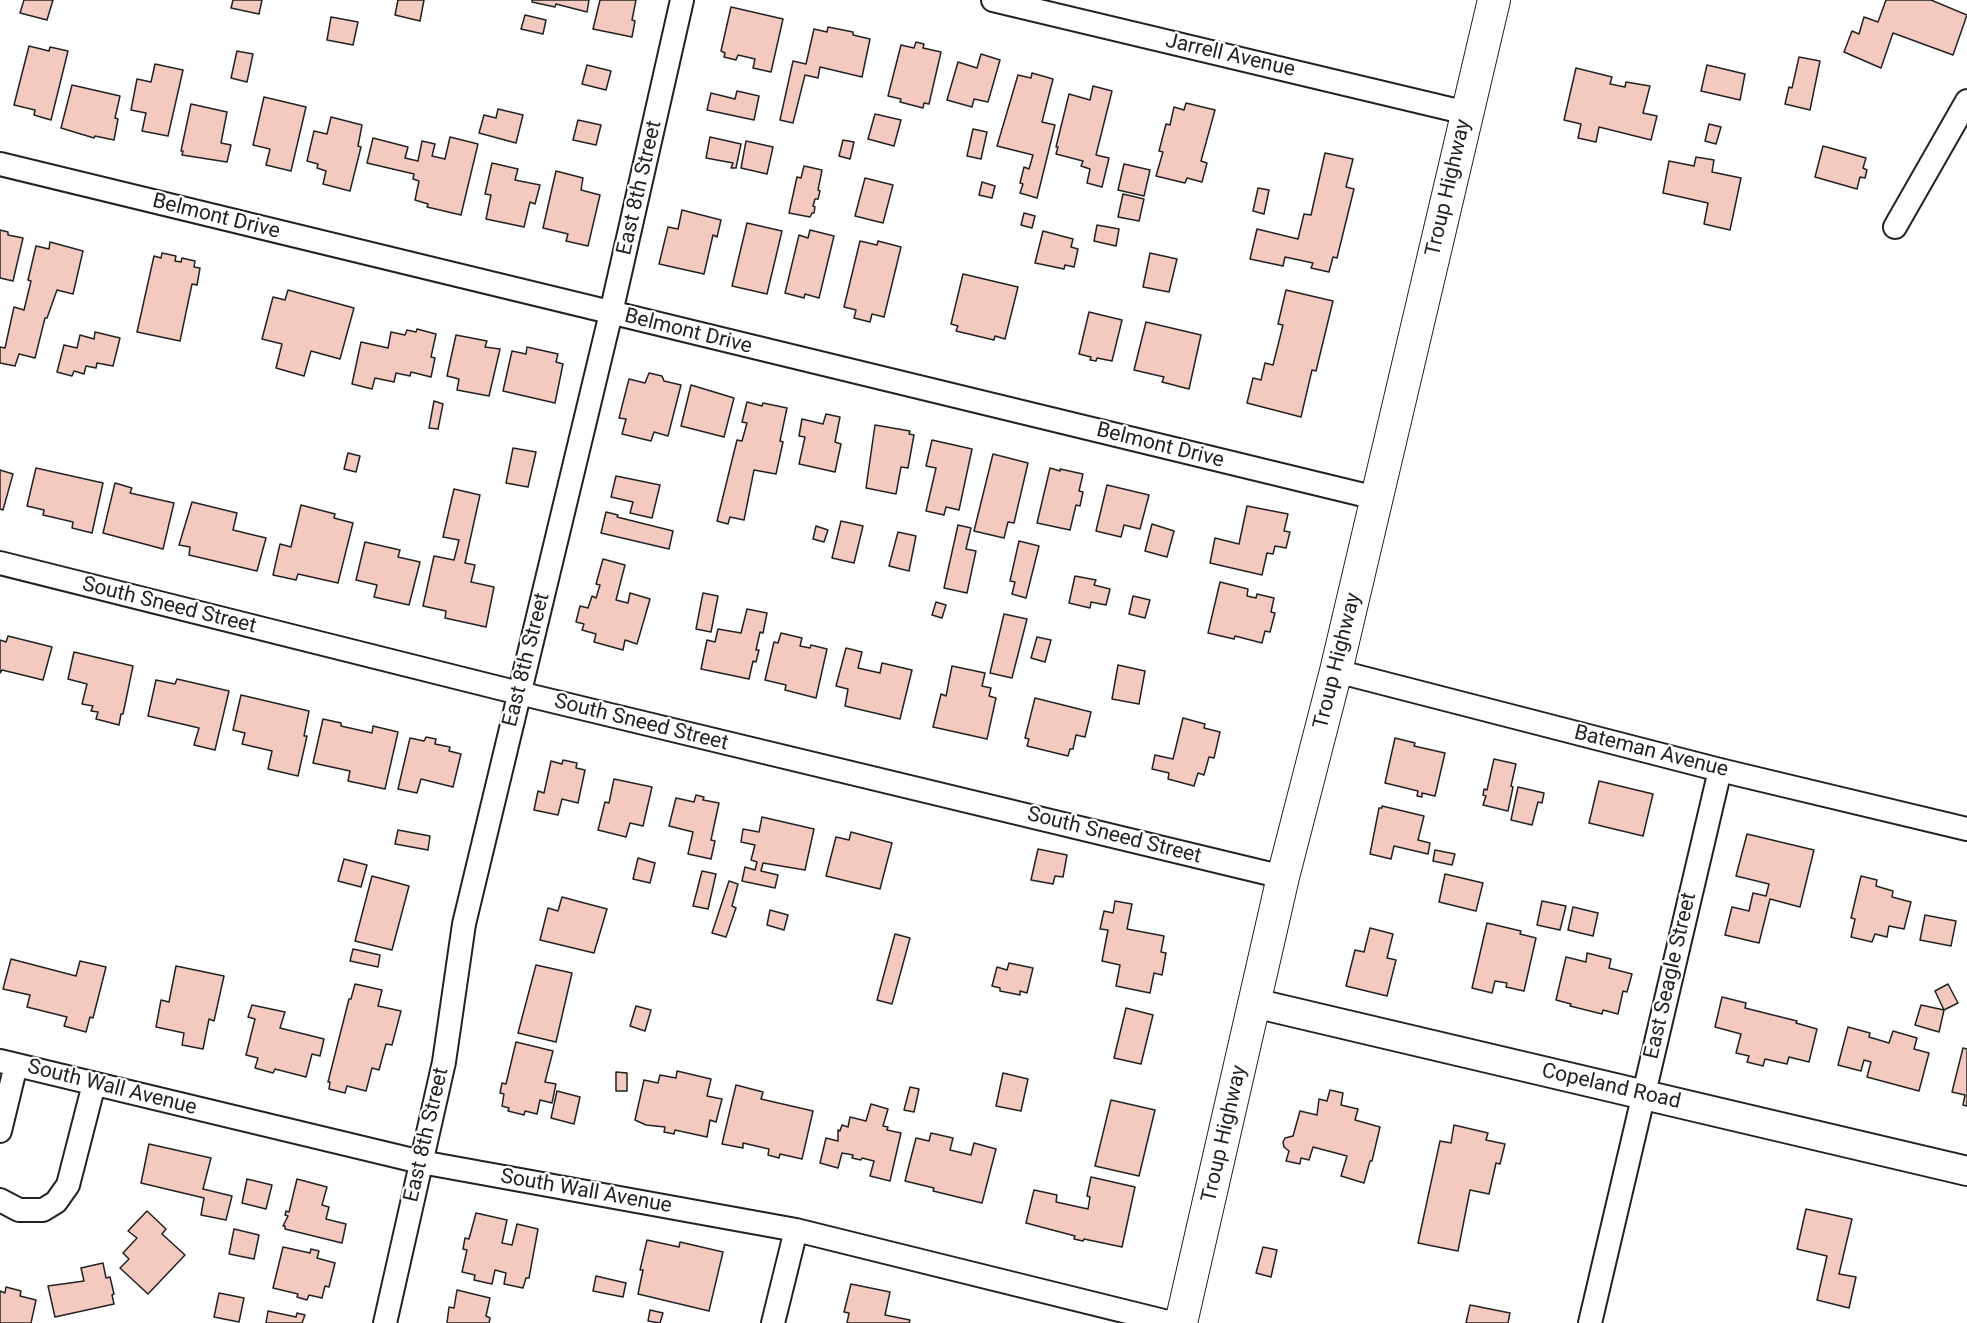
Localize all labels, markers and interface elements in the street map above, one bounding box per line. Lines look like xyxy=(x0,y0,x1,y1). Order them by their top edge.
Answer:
street label: Jarrell Avenue xyxy=(1163,29,1297,83)
street label: Troup Highway xyxy=(1421,117,1477,259)
street label: East 8th Street xyxy=(612,118,668,258)
street label: Belmont Drive xyxy=(150,189,282,245)
street label: Belmont Drive xyxy=(622,304,754,360)
street label: Belmont Drive xyxy=(1094,418,1226,474)
street label: South Sneed Street xyxy=(79,572,259,640)
street label: East 8th Street xyxy=(498,590,556,730)
street label: Troup Highway xyxy=(1309,590,1367,732)
street label: South Sneed Street xyxy=(551,689,731,757)
street label: Bateman Avenue xyxy=(1571,721,1731,783)
street label: South Sneed Street xyxy=(1024,802,1204,870)
street label: East Seagle Street xyxy=(1640,890,1702,1062)
street label: South Wall Avenue xyxy=(25,1055,199,1121)
street label: Copeland Road xyxy=(1539,1059,1683,1115)
street label: Troup Highway xyxy=(1197,1063,1253,1205)
street label: East 8th Street xyxy=(399,1065,455,1205)
street label: South Wall Avenue xyxy=(498,1165,674,1219)

